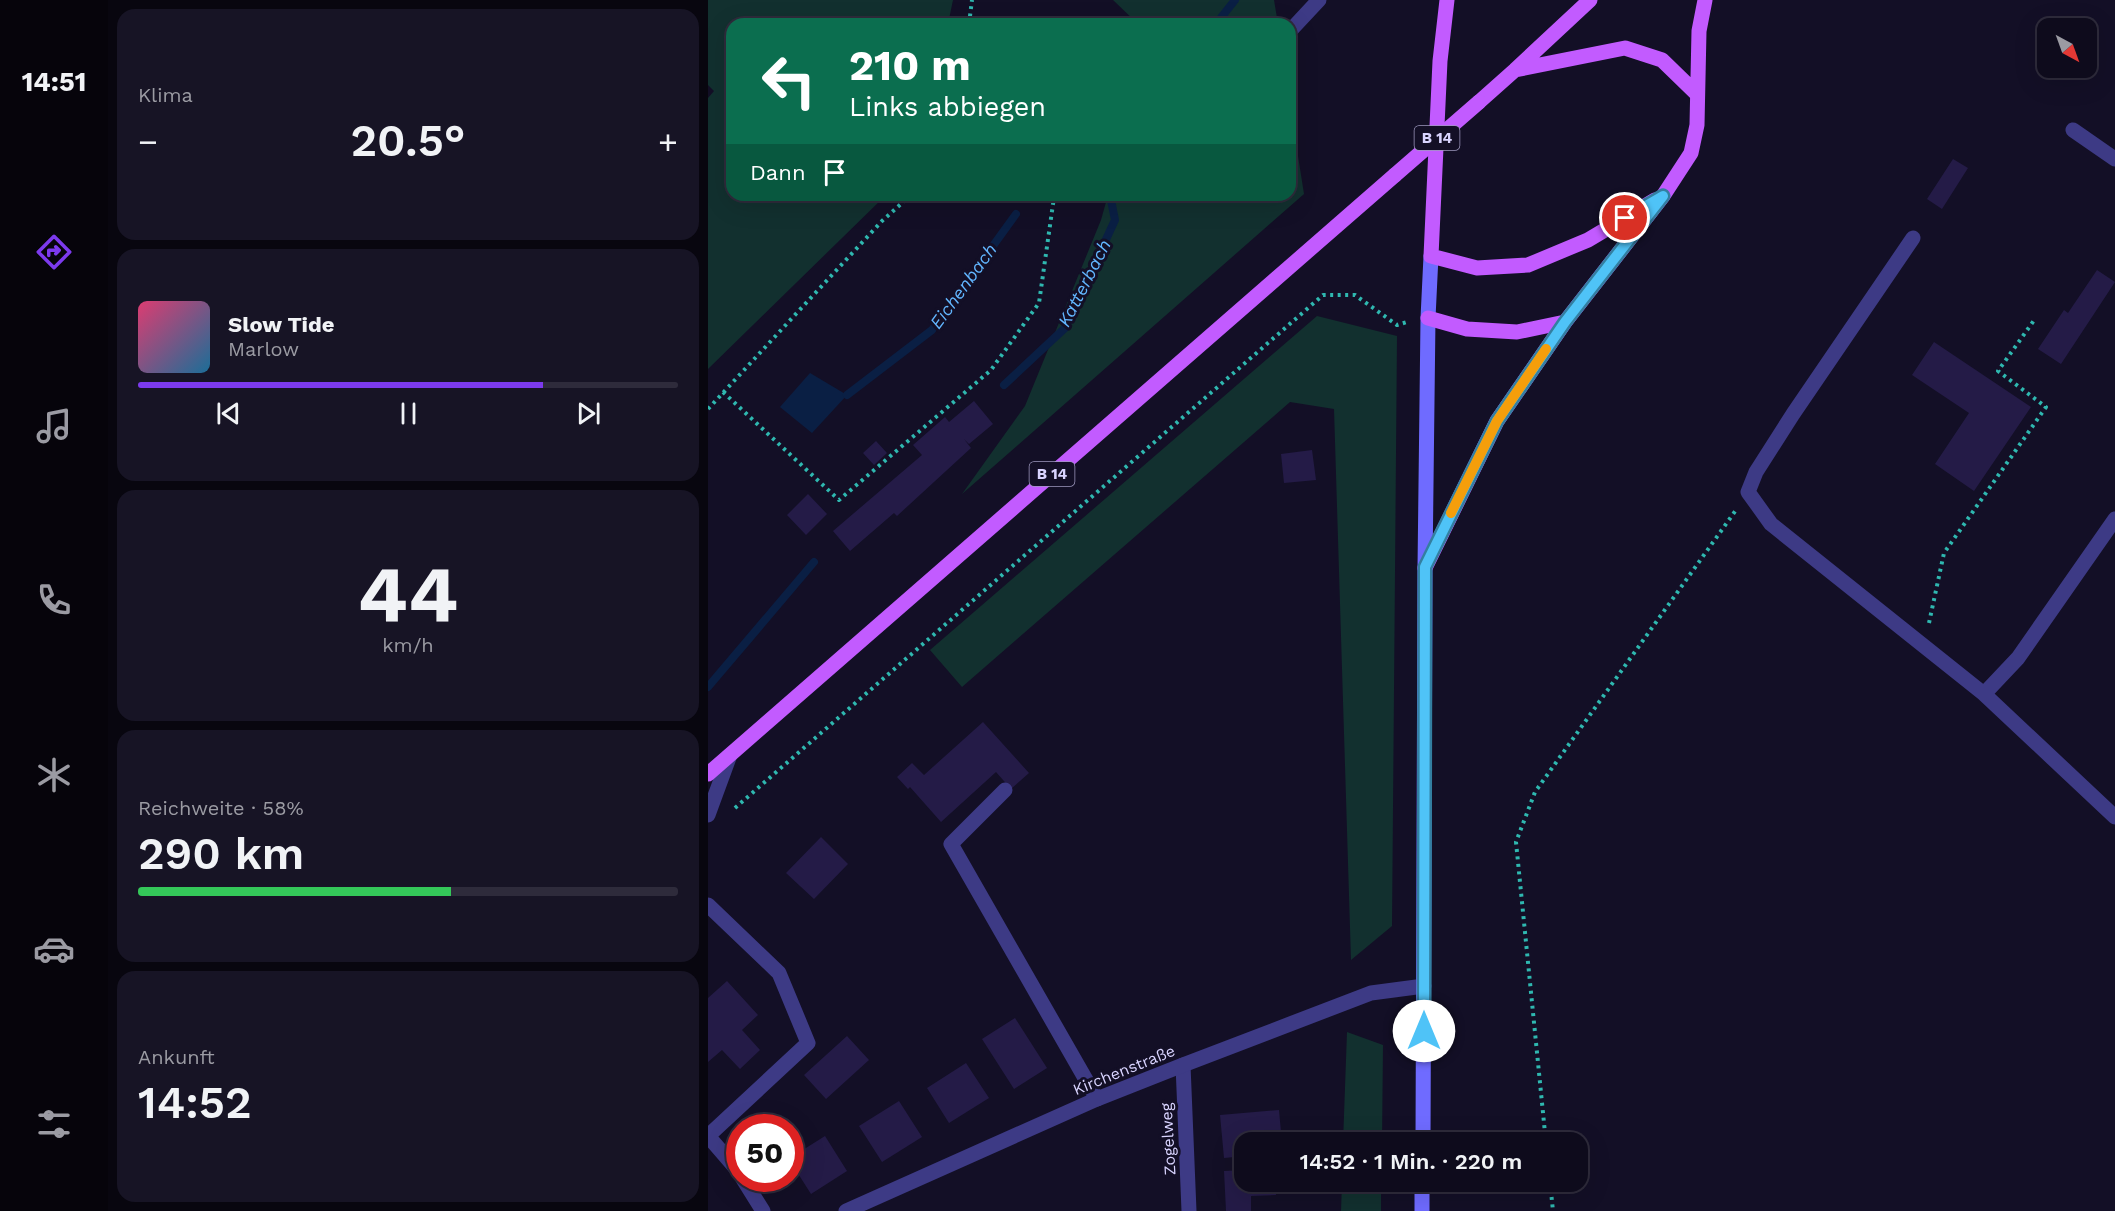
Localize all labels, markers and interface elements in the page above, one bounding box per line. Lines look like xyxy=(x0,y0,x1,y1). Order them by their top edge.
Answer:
north arrow xyxy=(2037,18,2097,78)
map controls xyxy=(2037,18,2097,78)
text: 210 m xyxy=(849,41,971,90)
icon: left xyxy=(750,42,828,120)
text: 14:51 xyxy=(22,66,86,98)
text: Klima xyxy=(138,83,193,107)
text: Links abbiegen xyxy=(849,91,1046,123)
text: 20.5° xyxy=(350,114,466,167)
text: − xyxy=(138,122,158,161)
text: + xyxy=(658,122,678,161)
road number: B 14 xyxy=(1414,126,1460,150)
icon: arrive xyxy=(818,156,851,189)
text: Dann xyxy=(750,160,806,185)
pin xyxy=(1599,192,1650,243)
icon: arrive xyxy=(1608,201,1641,234)
icon: directions xyxy=(33,231,75,273)
water label: Katterbach xyxy=(1053,236,1115,330)
water label: Eichenbach xyxy=(925,239,1001,333)
text: Slow Tide xyxy=(228,312,335,337)
text: Marlow xyxy=(228,337,299,361)
icon: previous xyxy=(212,397,245,430)
icon: pause xyxy=(392,397,425,430)
icon: next xyxy=(572,397,605,430)
icon: music xyxy=(33,405,75,447)
road number: B 14 xyxy=(1030,462,1074,486)
text: 44 xyxy=(358,548,458,640)
icon: phone xyxy=(33,579,75,621)
text: km/h xyxy=(382,633,434,657)
icon: climate xyxy=(33,754,75,796)
text: Reichweite · 58% xyxy=(138,796,304,820)
text: 290 km xyxy=(138,827,304,880)
icon: car xyxy=(33,928,75,970)
position arrow xyxy=(1392,999,1456,1063)
street label: Kirchenstraße xyxy=(1070,1041,1178,1099)
text: Ankunft xyxy=(138,1045,215,1069)
text: 14:52 xyxy=(138,1076,252,1129)
street label: Zogelweg xyxy=(1157,1102,1179,1176)
icon: filters xyxy=(33,1103,75,1145)
speed limit sign: 50 xyxy=(726,1114,804,1192)
text: 14:52 · 1 Min. · 220 m xyxy=(1300,1149,1522,1174)

